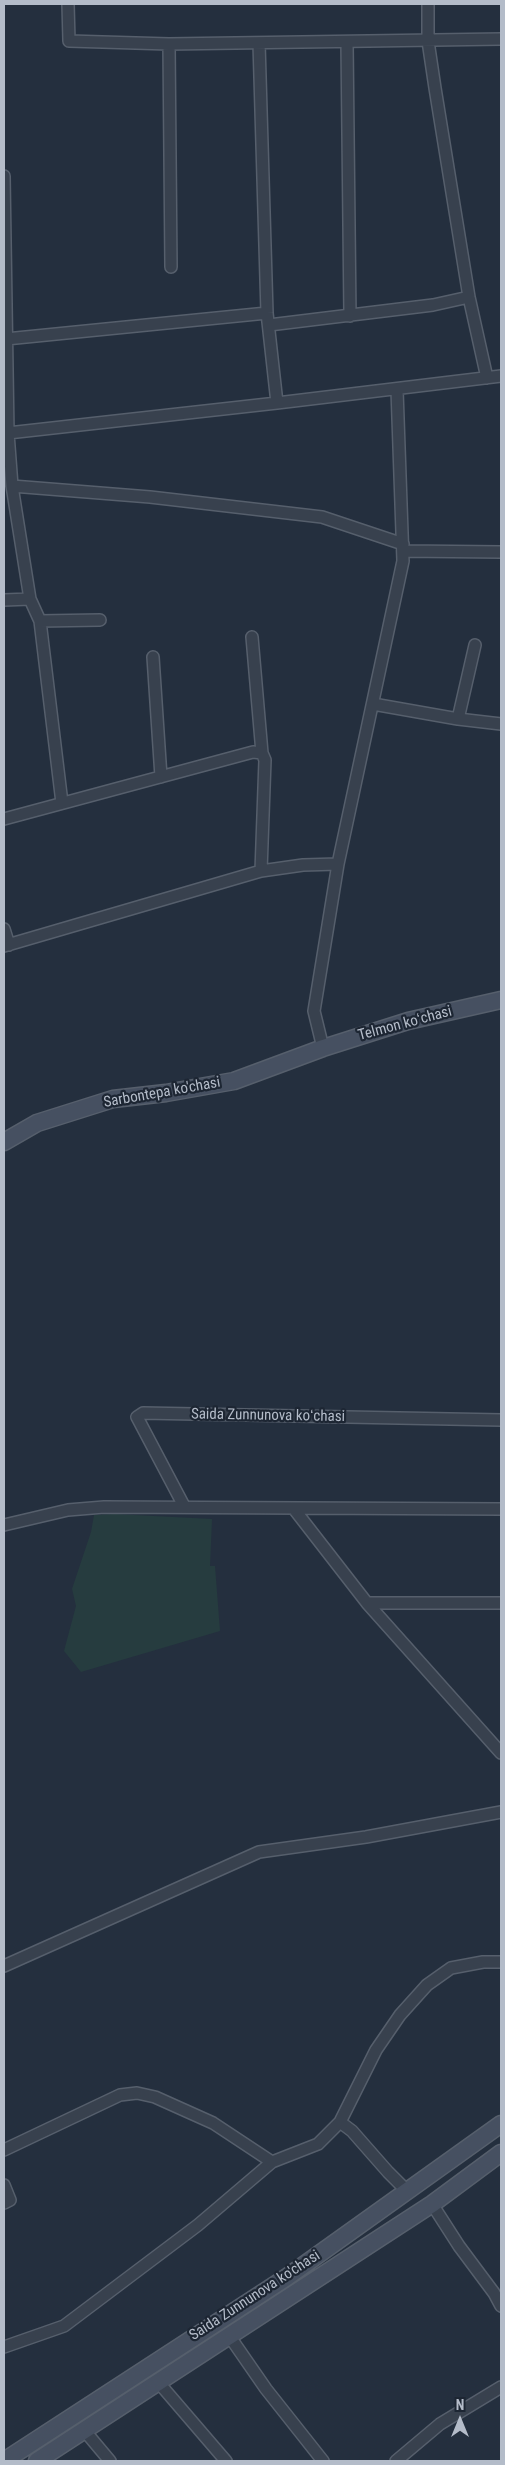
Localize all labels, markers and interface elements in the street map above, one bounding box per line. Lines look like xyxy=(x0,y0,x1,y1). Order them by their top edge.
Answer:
street label: Telmon koʻchasi xyxy=(356,1003,454,1045)
street label: Sarbontepa ko'chasi xyxy=(102,1074,222,1112)
street label: Saida Zunnunova koʻchasi xyxy=(191,1406,345,1426)
street label: Saida Zunnunova ko'chasi xyxy=(186,2247,324,2345)
north arrow xyxy=(435,2395,485,2445)
text: N xyxy=(456,2397,464,2413)

